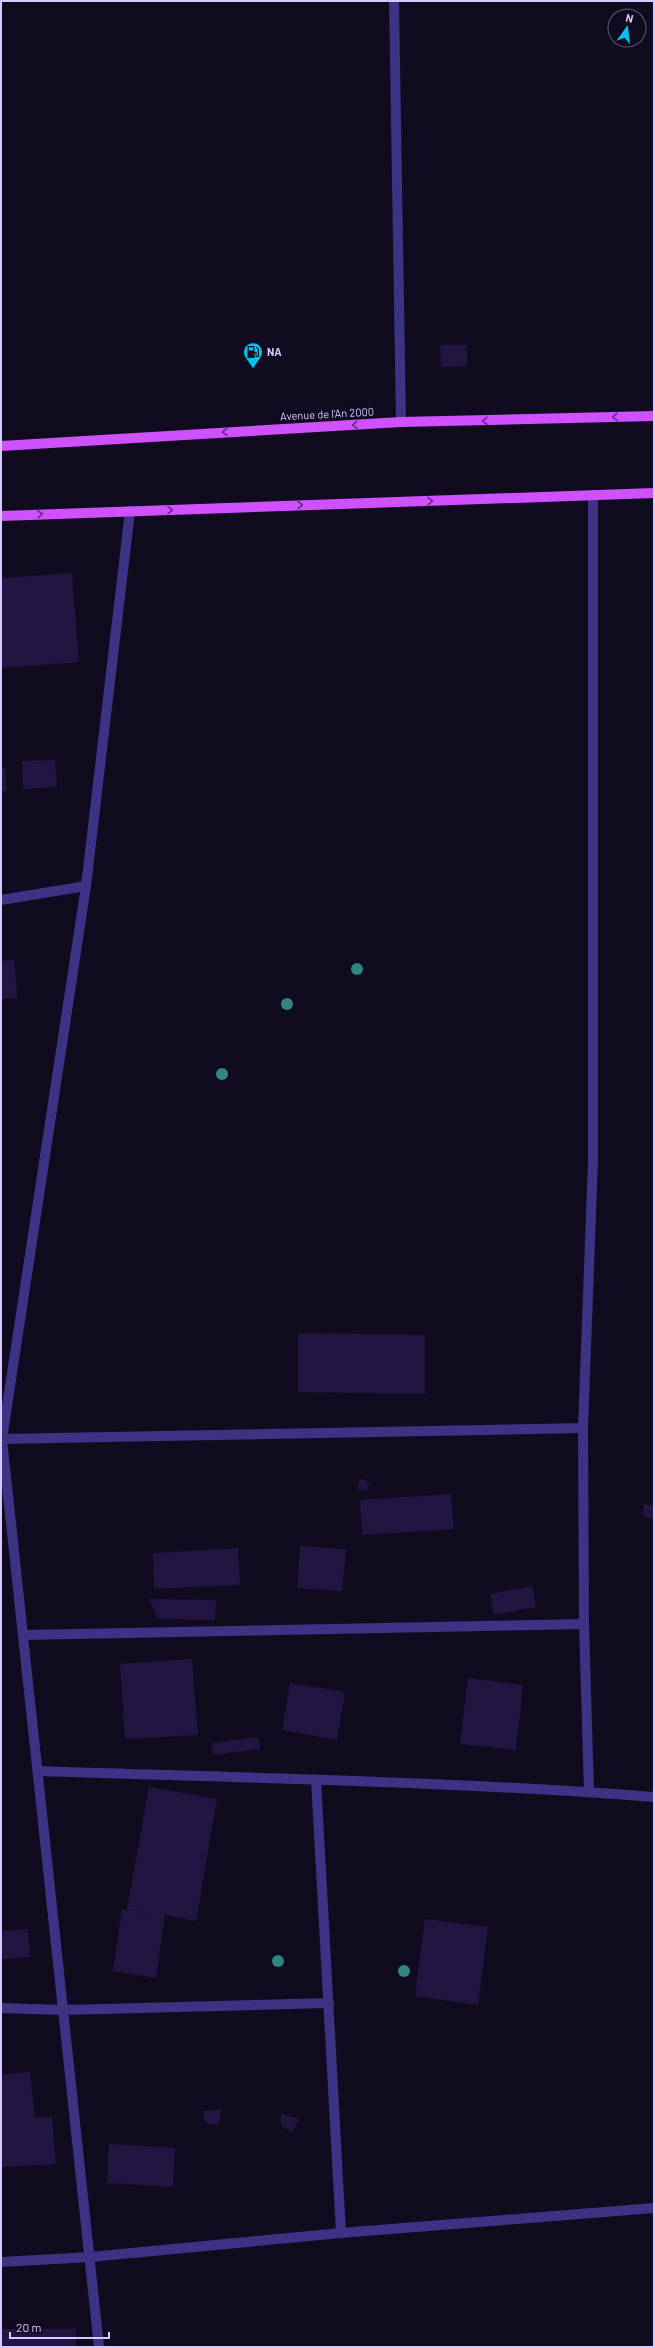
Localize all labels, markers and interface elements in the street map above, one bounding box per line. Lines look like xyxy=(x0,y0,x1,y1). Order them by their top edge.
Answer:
north arrow xyxy=(607,8,647,48)
text: N xyxy=(624,11,635,25)
fuel station icon: NA xyxy=(242,341,264,369)
place label: NA xyxy=(267,345,282,358)
street label: Avenue de l'An 2000 xyxy=(280,405,374,422)
one-way arrow xyxy=(612,413,618,422)
one-way arrow xyxy=(482,417,488,425)
one-way arrow xyxy=(352,420,358,429)
one-way arrow xyxy=(222,428,228,437)
one-way arrow xyxy=(427,496,433,505)
one-way arrow xyxy=(297,501,303,509)
one-way arrow xyxy=(167,505,173,514)
one-way arrow xyxy=(37,510,43,518)
scale bar xyxy=(10,2314,109,2340)
text: 20 m xyxy=(16,2320,42,2334)

